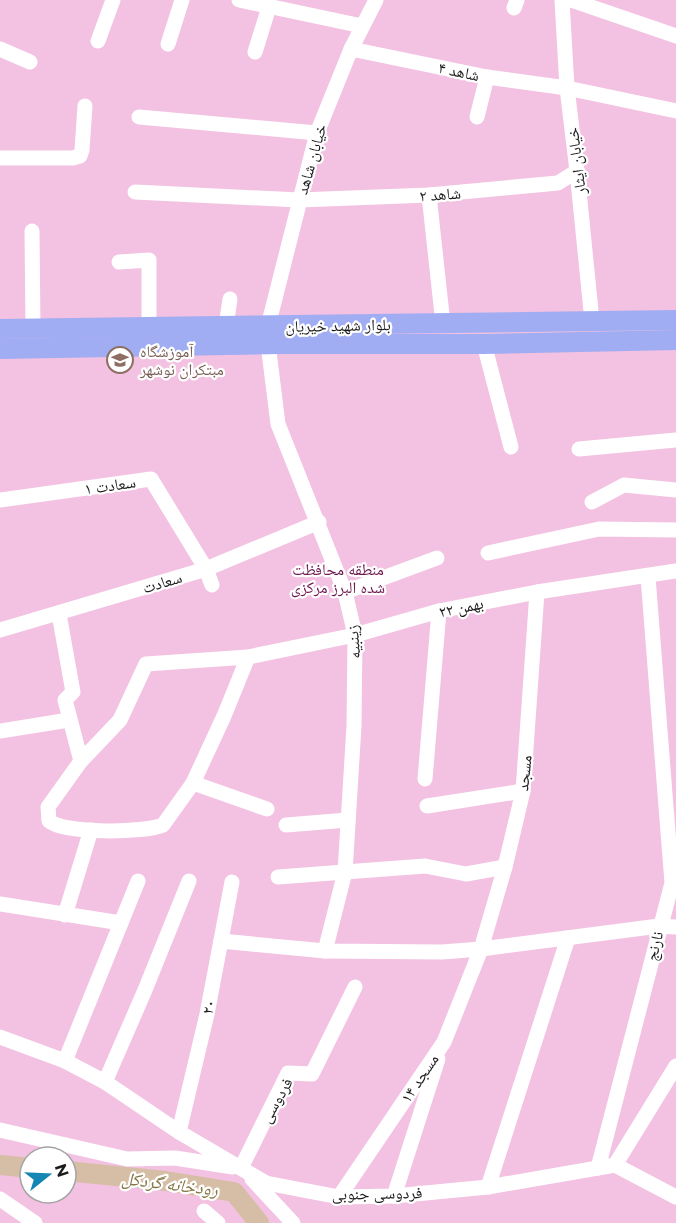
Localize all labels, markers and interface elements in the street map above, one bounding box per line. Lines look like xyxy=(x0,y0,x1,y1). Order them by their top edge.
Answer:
street label: شاهد ۴ xyxy=(437,58,481,85)
street label: خیابان شاهد xyxy=(292,122,332,197)
street label: خیابان ایثار xyxy=(563,126,591,196)
street label: شاهد ۲ xyxy=(419,184,461,205)
street label: بلوار شهید خیریان xyxy=(285,315,391,337)
place label: آموزشگاه مبتکران نوشهر xyxy=(139,342,224,380)
school or university icon: آموزشگاه مبتکران نوشهر xyxy=(105,345,135,375)
street label: سعادت ۱ xyxy=(83,472,137,498)
park label: منطقه محافظت شده البرز مرکزی xyxy=(291,560,385,598)
street label: سعادت xyxy=(140,568,184,597)
street label: ۲۲ بهمن xyxy=(437,594,485,622)
street label: زینبیه xyxy=(343,624,364,660)
street label: مسجد xyxy=(513,754,536,792)
street label: نارنج xyxy=(642,929,668,963)
street label: ۲۰ xyxy=(198,998,219,1016)
street label: مسجد ۱۴ xyxy=(396,1050,443,1106)
street label: فردوسی xyxy=(256,1074,298,1127)
north arrow xyxy=(18,1145,78,1205)
text: N xyxy=(51,1161,73,1180)
water label: رودخانه گردکل xyxy=(121,1167,219,1201)
street label: فردوسی جنوبی xyxy=(331,1183,423,1205)

